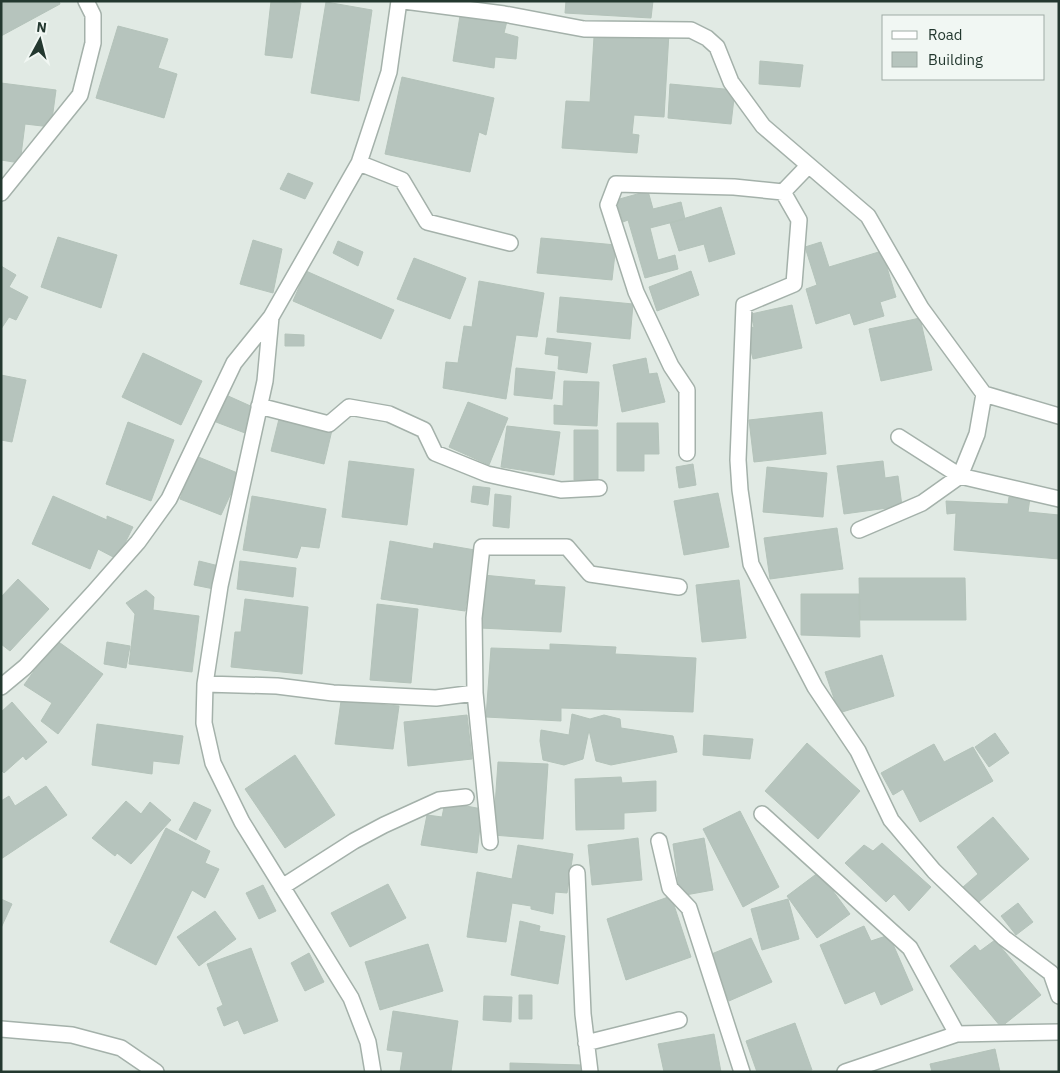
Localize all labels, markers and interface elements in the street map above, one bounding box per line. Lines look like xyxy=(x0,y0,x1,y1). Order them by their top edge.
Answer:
north arrow xyxy=(15,15,65,65)
legend xyxy=(882,15,1045,80)
text: N xyxy=(35,18,48,37)
text: Road xyxy=(928,25,963,44)
text: Building xyxy=(928,50,983,69)

